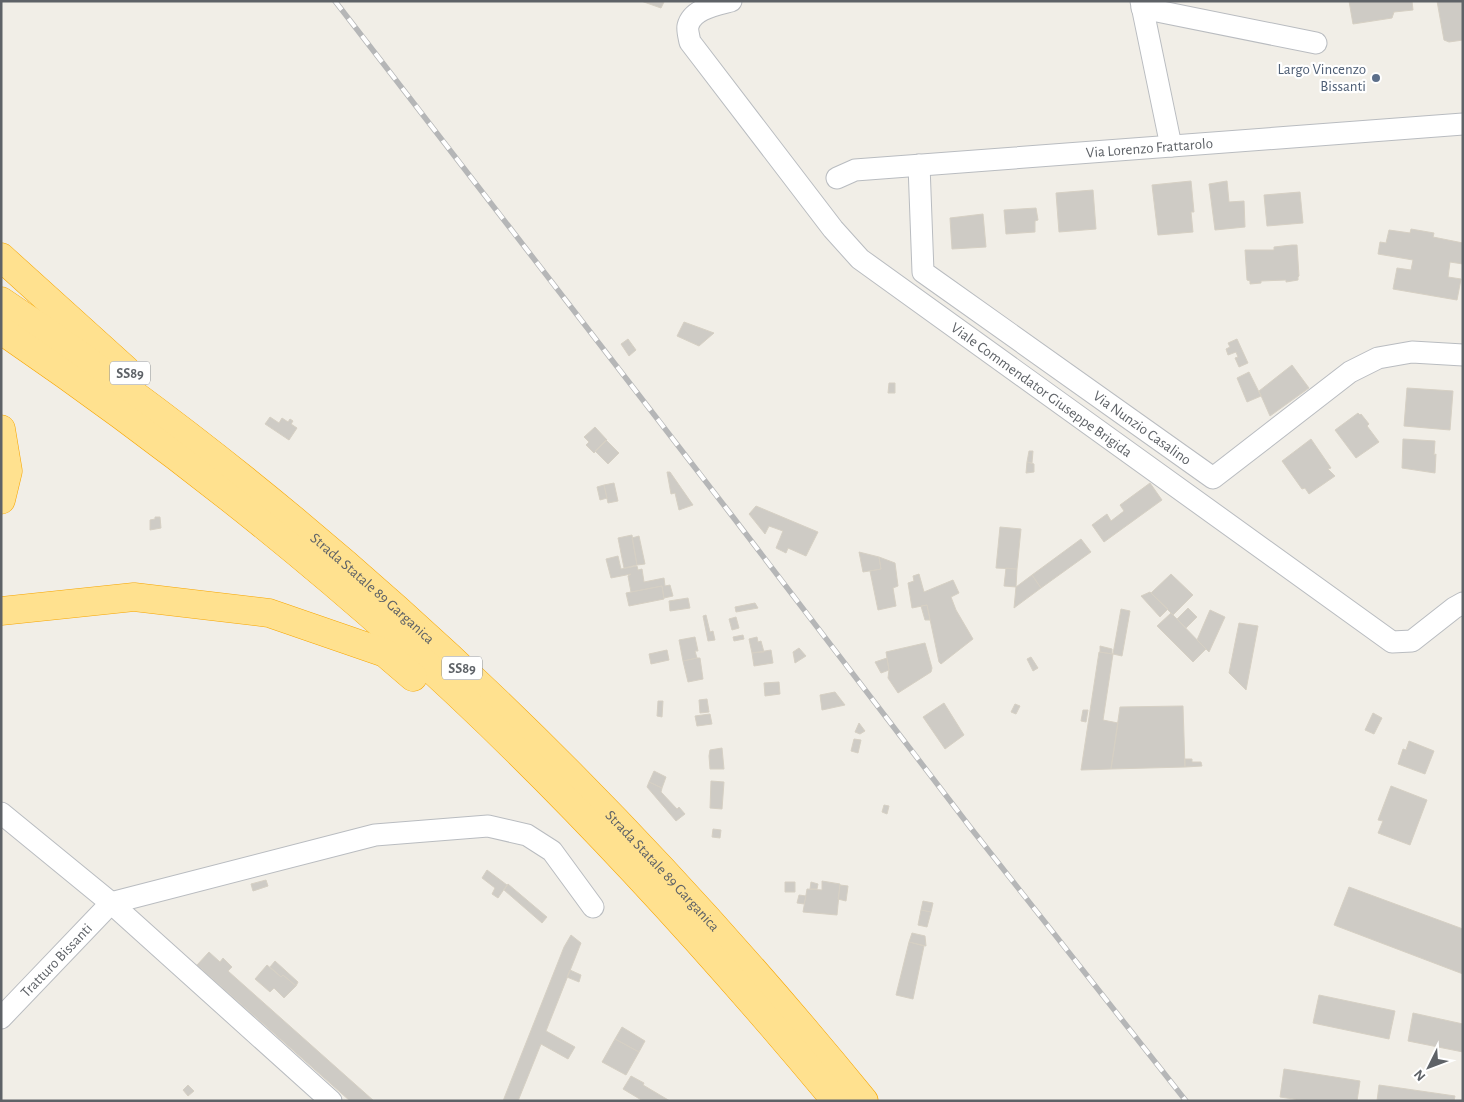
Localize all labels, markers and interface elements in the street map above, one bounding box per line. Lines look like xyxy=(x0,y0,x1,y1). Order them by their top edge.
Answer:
place label: Largo Vincenzo Bissanti xyxy=(1277,62,1366,94)
marker: Largo Vincenzo Bissanti xyxy=(1370,72,1382,84)
street label: Via Lorenzo Frattarolo xyxy=(1085,136,1214,161)
street label: Viale Commendator Giuseppe Brigida xyxy=(948,320,1135,460)
road number: SS89 xyxy=(110,362,150,384)
street label: Via Nunzio Casalino xyxy=(1090,388,1194,468)
street label: Strada Statale 89 Garganica xyxy=(307,530,437,647)
road number: SS89 xyxy=(442,656,482,680)
street label: Strada Statale 89 Garganica xyxy=(602,808,722,934)
street label: Tratturo Bissanti xyxy=(18,921,95,1000)
north arrow xyxy=(1404,1042,1454,1092)
text: N xyxy=(1412,1067,1429,1083)

